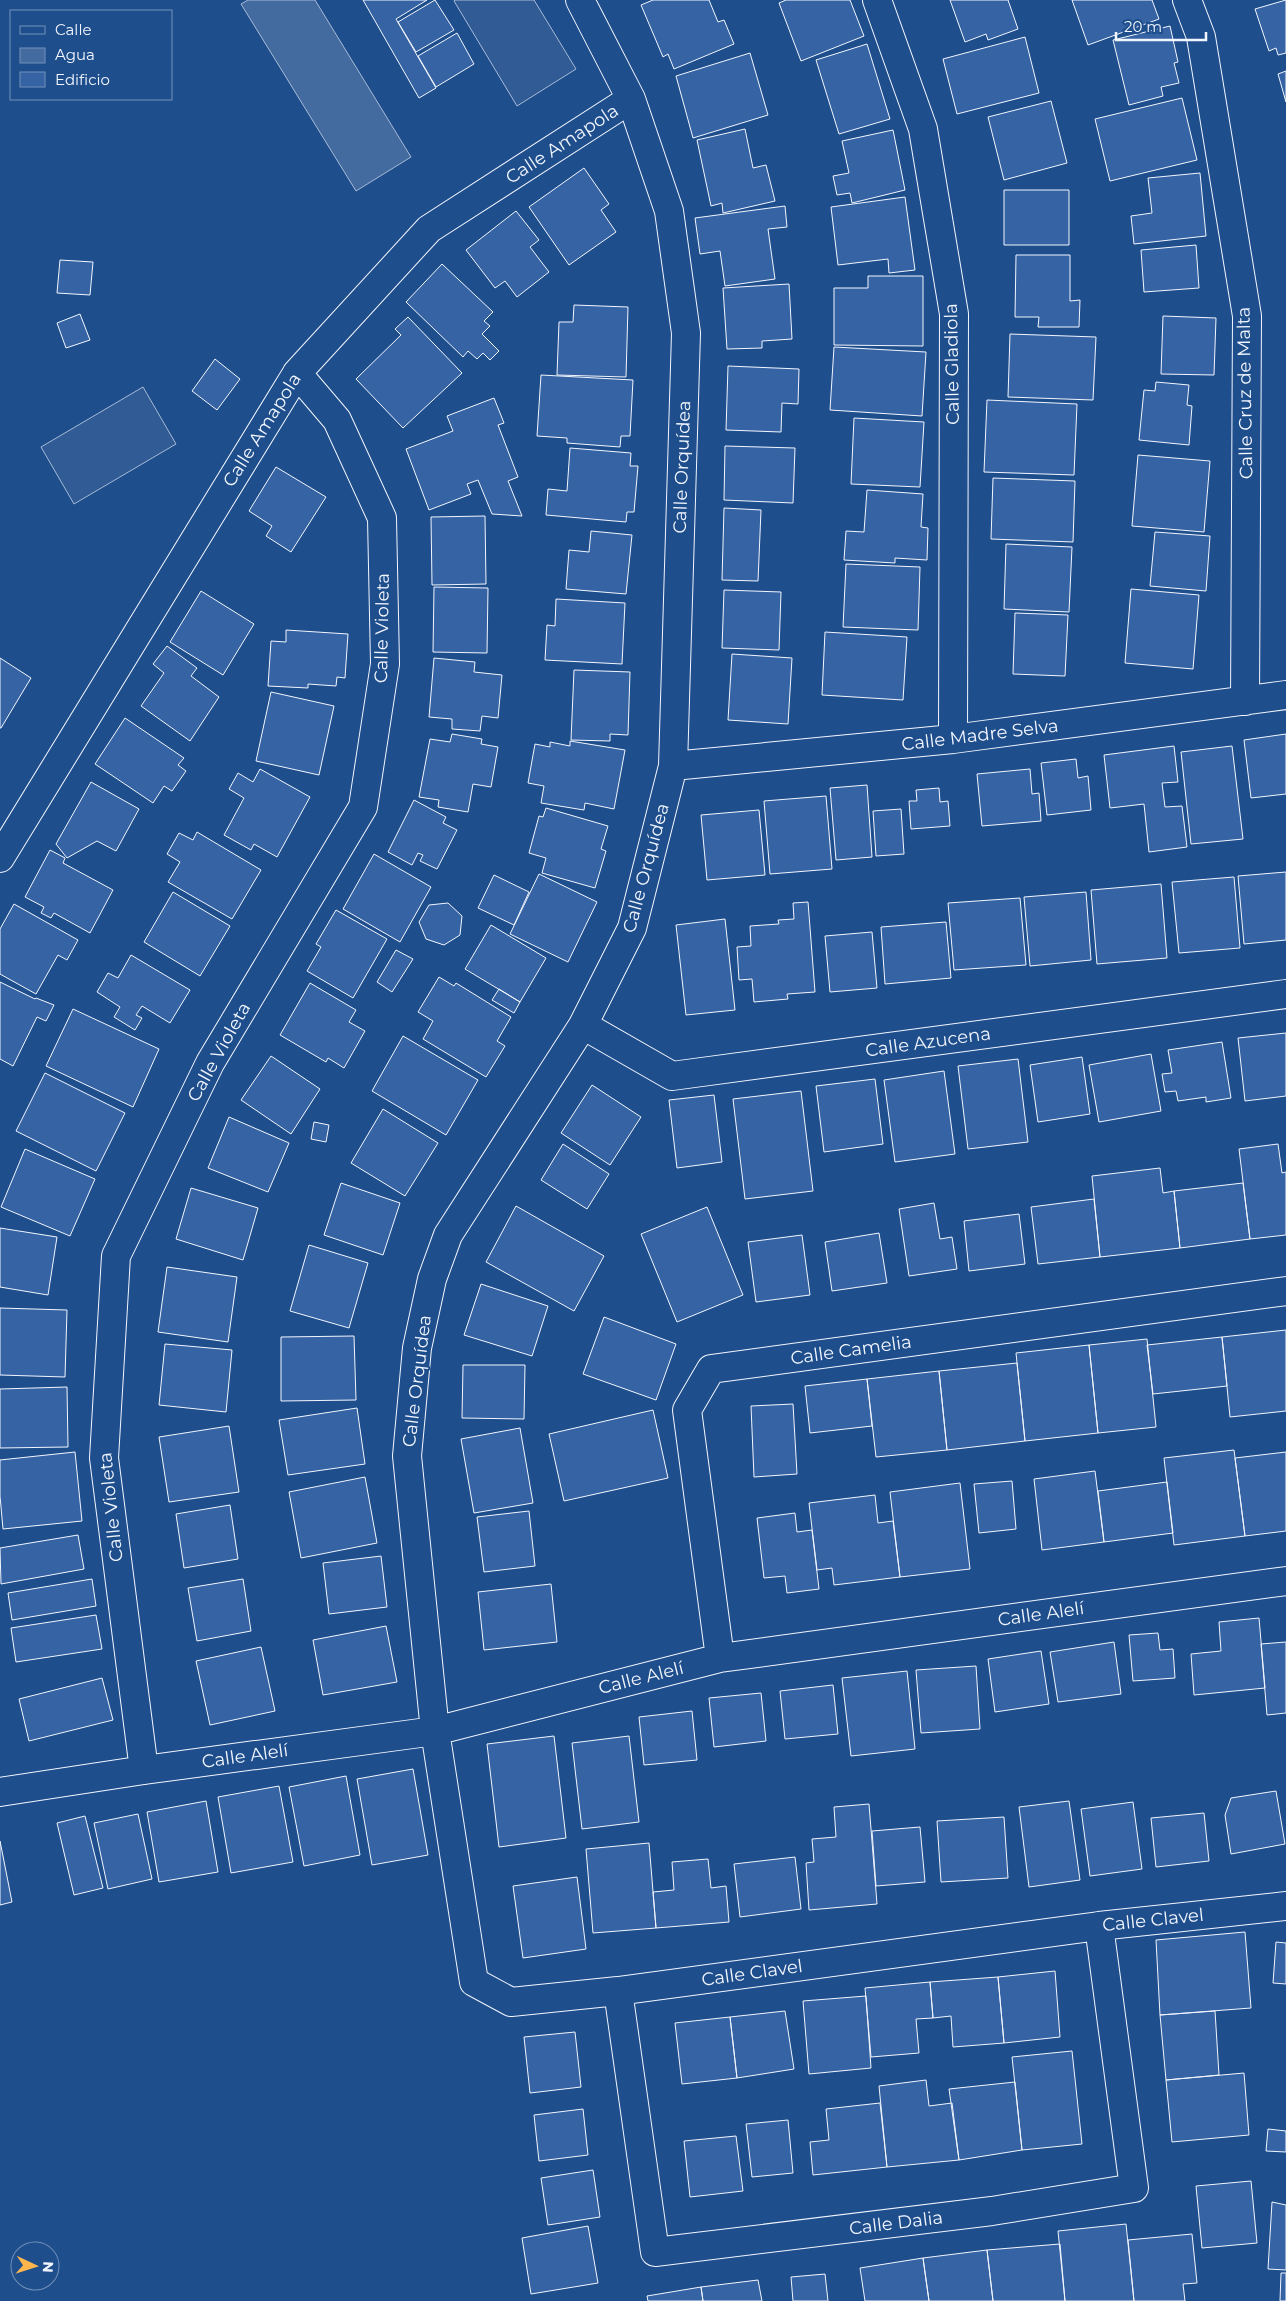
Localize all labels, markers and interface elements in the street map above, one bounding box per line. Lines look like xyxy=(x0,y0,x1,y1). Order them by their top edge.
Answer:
legend xyxy=(10,10,172,100)
scale bar xyxy=(1116,10,1206,42)
text: 20 m xyxy=(1124,17,1162,36)
text: Calle xyxy=(55,20,92,39)
text: Agua xyxy=(55,45,95,64)
text: Edificio xyxy=(55,70,110,89)
street label: Calle Amapola xyxy=(501,99,623,189)
street label: Calle Gladiola xyxy=(940,303,964,425)
street label: Calle Cruz de Malta xyxy=(1232,307,1258,479)
street label: Calle Amapola xyxy=(218,369,306,491)
street label: Calle Orquídea xyxy=(669,400,695,534)
street label: Calle Violeta xyxy=(370,573,394,683)
street label: Calle Madre Selva xyxy=(900,714,1060,756)
street label: Calle Orquídea xyxy=(618,801,674,935)
street label: Calle Violeta xyxy=(183,998,255,1106)
street label: Calle Azucena xyxy=(864,1022,992,1062)
street label: Calle Orquídea xyxy=(398,1314,436,1448)
street label: Calle Camelia xyxy=(789,1331,913,1369)
street label: Calle Violeta xyxy=(94,1451,128,1563)
street label: Calle Alelí xyxy=(996,1597,1087,1631)
street label: Calle Alelí xyxy=(596,1657,687,1699)
street label: Calle Alelí xyxy=(200,1739,291,1773)
street label: Calle Clavel xyxy=(1101,1904,1205,1936)
street label: Calle Clavel xyxy=(700,1955,804,1991)
street label: Calle Dalia xyxy=(848,2206,944,2240)
north arrow xyxy=(10,2241,60,2291)
text: N xyxy=(39,2261,57,2273)

